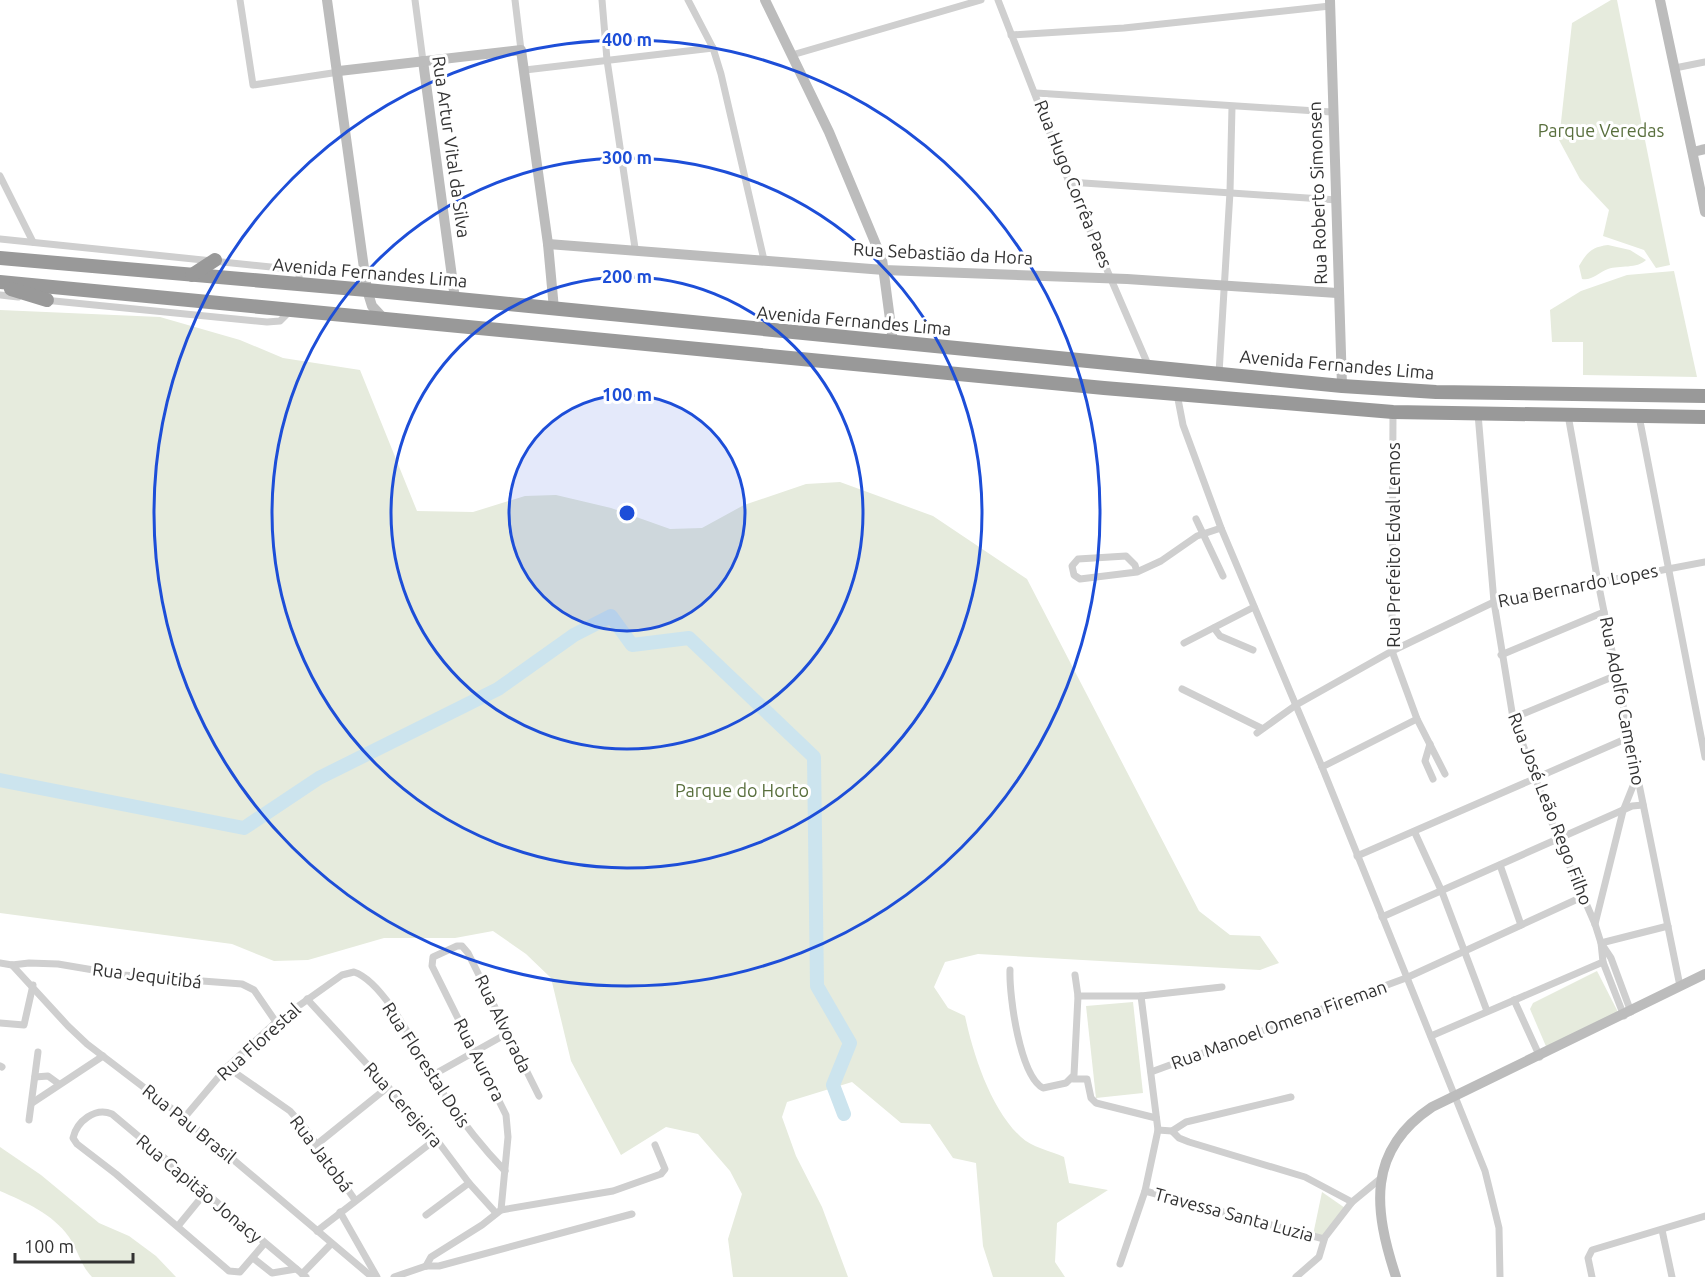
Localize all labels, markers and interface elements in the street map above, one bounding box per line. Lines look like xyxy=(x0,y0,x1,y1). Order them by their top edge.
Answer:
text: 400 m xyxy=(602,29,652,49)
street label: Rua Artur Vital da Silva xyxy=(429,55,475,239)
street label: Rua Hugo Corrêa Paes xyxy=(1031,97,1117,270)
street label: Rua Roberto Simonsen xyxy=(1304,101,1330,285)
park label: Parque Veredas xyxy=(1538,120,1664,140)
text: 300 m xyxy=(602,147,652,167)
street label: Rua Sebastião da Hora xyxy=(853,238,1034,268)
street label: Avenida Fernandes Lima xyxy=(272,254,468,290)
text: 200 m xyxy=(602,266,652,286)
street label: Avenida Fernandes Lima xyxy=(756,302,952,338)
street label: Avenida Fernandes Lima xyxy=(1239,346,1435,382)
text: 100 m xyxy=(602,384,652,404)
street label: Rua Prefeito Edval Lemos xyxy=(1383,442,1403,648)
centre of rings xyxy=(617,503,637,523)
street label: Rua Bernardo Lopes xyxy=(1496,560,1660,610)
street label: Rua Adolfo Camerino xyxy=(1597,615,1649,787)
street label: Rua José Leão Rego Filho xyxy=(1505,710,1597,908)
park label: Parque do Horto xyxy=(675,780,809,800)
street label: Rua Jequitibá xyxy=(91,958,203,992)
street label: Rua Alvorada xyxy=(472,971,536,1076)
street label: Rua Manoel Omena Fireman xyxy=(1168,976,1389,1072)
street label: Rua Florestal xyxy=(213,998,304,1084)
street label: Rua Florestal Dois xyxy=(379,998,475,1131)
street label: Rua Aurora xyxy=(450,1015,509,1104)
street label: Rua Cerejeira xyxy=(360,1058,447,1151)
street label: Rua Pau Brasil xyxy=(139,1080,240,1167)
street label: Rua Jatobá xyxy=(287,1111,357,1195)
street label: Rua Capitão Jonacy xyxy=(133,1130,267,1247)
street label: Travessa Santa Luzia xyxy=(1153,1183,1316,1245)
scale bar xyxy=(15,1226,134,1264)
text: 100 m xyxy=(24,1236,74,1256)

